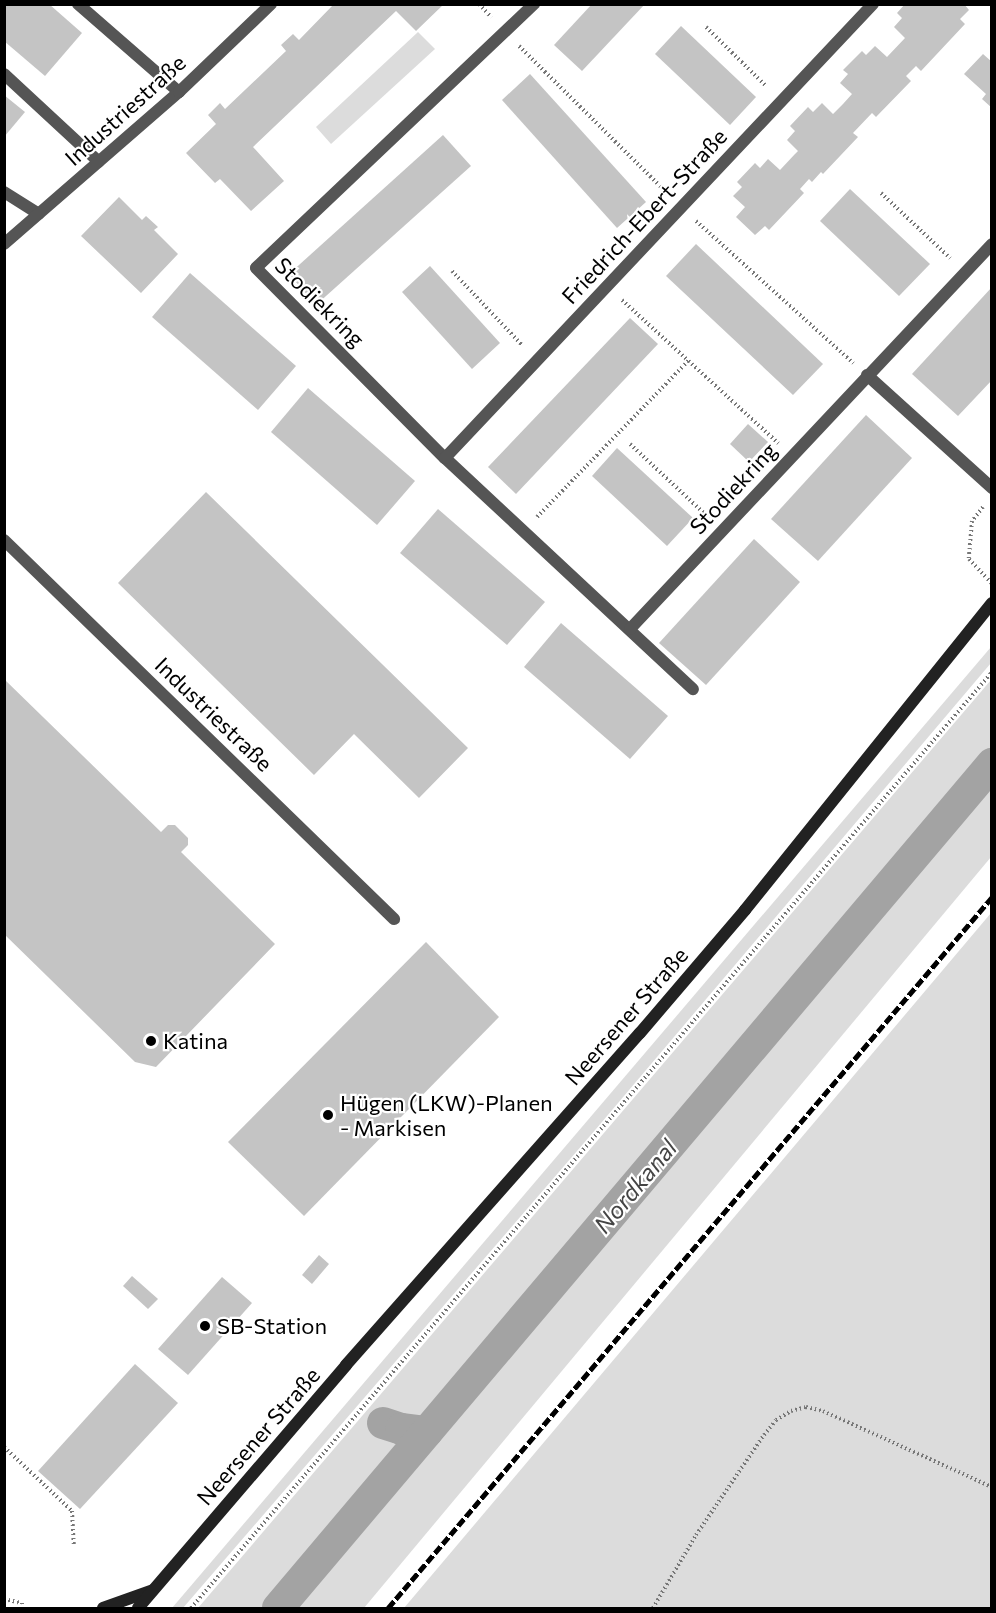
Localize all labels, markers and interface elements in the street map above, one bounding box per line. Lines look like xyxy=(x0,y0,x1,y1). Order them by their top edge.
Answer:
street label: Industriestraße xyxy=(59,49,191,171)
street label: Friedrich-Ebert-Straße xyxy=(556,123,732,309)
street label: Stodiekring xyxy=(270,252,370,352)
street label: Stodiekring xyxy=(684,437,782,539)
street label: Industriestraße xyxy=(150,651,278,777)
street label: Neersener Straße xyxy=(559,942,693,1090)
place label: Katina xyxy=(163,1028,228,1054)
marker: Katina xyxy=(144,1034,158,1048)
place label: Hügen (LKW)-Planen - Markisen xyxy=(340,1089,553,1140)
marker: Hügen (LKW)-Planen - Markisen xyxy=(321,1108,335,1122)
water label: Nordkanal xyxy=(588,1133,682,1239)
place label: SB-Station xyxy=(217,1313,327,1339)
marker: SB-Station xyxy=(198,1319,212,1333)
street label: Neersener Straße xyxy=(191,1362,325,1510)

